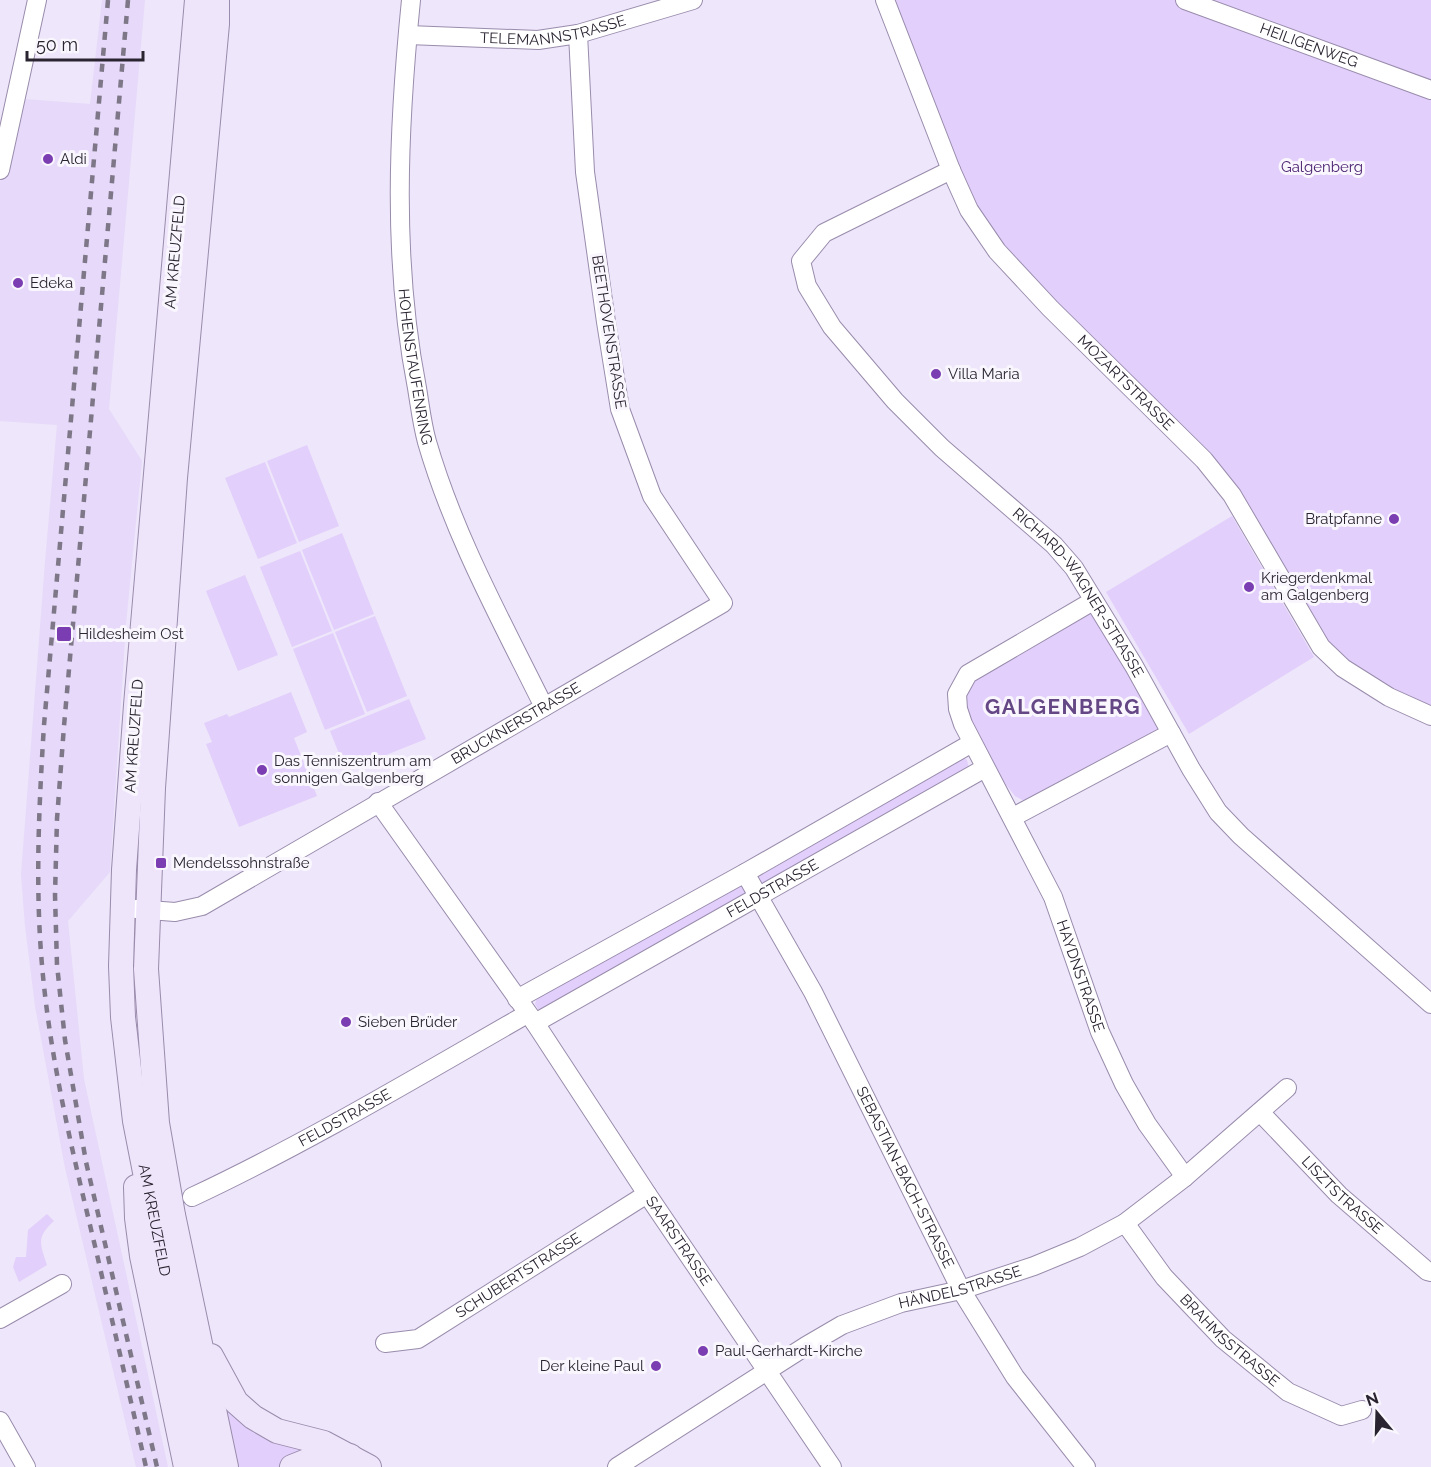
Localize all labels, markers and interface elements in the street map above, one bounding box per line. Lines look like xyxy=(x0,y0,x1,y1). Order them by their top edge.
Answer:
street label: TELEMANNSTRASSE xyxy=(480,11,628,49)
street label: HEILIGENWEG xyxy=(1257,19,1361,72)
scale bar xyxy=(27,24,142,62)
text: 50 m xyxy=(36,34,78,55)
place label: Aldi xyxy=(60,150,87,168)
marker: Aldi xyxy=(41,152,55,166)
park label: Galgenberg xyxy=(1281,158,1363,176)
street label: AM KREUZFELD xyxy=(161,194,189,310)
street label: BEETHOVENSTRASSE xyxy=(588,254,630,410)
place label: Edeka xyxy=(30,274,73,292)
marker: Edeka xyxy=(11,276,25,290)
street label: HOHENSTAUFENRING xyxy=(394,288,436,447)
street label: MOZARTSTRASSE xyxy=(1074,331,1178,434)
place label: Villa Maria xyxy=(948,365,1020,383)
marker: Villa Maria xyxy=(929,367,943,381)
street label: RICHARD-WAGNER-STRASSE xyxy=(1009,504,1147,680)
place label: Bratpfanne xyxy=(1305,510,1382,528)
marker: Bratpfanne xyxy=(1387,512,1401,526)
place label: Kriegerdenkmal am Galgenberg xyxy=(1261,569,1373,604)
marker: Kriegerdenkmal am Galgenberg xyxy=(1242,580,1256,594)
marker: Hildesheim Ost xyxy=(55,625,73,643)
place label: Hildesheim Ost xyxy=(78,625,184,643)
street label: AM KREUZFELD xyxy=(121,678,147,793)
street label: BRUCKNERSTRASSE xyxy=(448,679,584,768)
district label: GALGENBERG xyxy=(985,694,1141,719)
place label: Das Tenniszentrum am sonnigen Galgenberg xyxy=(274,752,431,787)
marker: Das Tenniszentrum am sonnigen Galgenberg xyxy=(255,763,269,777)
place label: Mendelssohnstraße xyxy=(173,854,310,872)
street label: FELDSTRASSE xyxy=(723,855,822,922)
marker: Mendelssohnstraße xyxy=(154,856,168,870)
street label: HAYDNSTRASSE xyxy=(1053,917,1108,1034)
place label: Sieben Brüder xyxy=(358,1013,458,1031)
marker: Sieben Brüder xyxy=(339,1015,353,1029)
street label: SEBASTIAN-BACH-STRASSE xyxy=(852,1083,958,1271)
street label: FELDSTRASSE xyxy=(295,1085,394,1151)
street label: LISZTSTRASSE xyxy=(1298,1152,1387,1238)
street label: AM KREUZFELD xyxy=(135,1163,174,1278)
street label: SAARSTRASSE xyxy=(642,1193,715,1289)
street label: SCHUBERTSTRASSE xyxy=(452,1229,584,1322)
street label: HÄNDELSTRASSE xyxy=(897,1262,1024,1312)
street label: BRAHMSSTRASSE xyxy=(1176,1290,1283,1390)
place label: Paul-Gerhardt-Kirche xyxy=(715,1342,863,1360)
marker: Paul-Gerhardt-Kirche xyxy=(696,1344,710,1358)
place label: Der kleine Paul xyxy=(540,1357,645,1375)
marker: Der kleine Paul xyxy=(649,1359,663,1373)
north arrow xyxy=(1347,1383,1407,1443)
text: N xyxy=(1363,1388,1381,1410)

